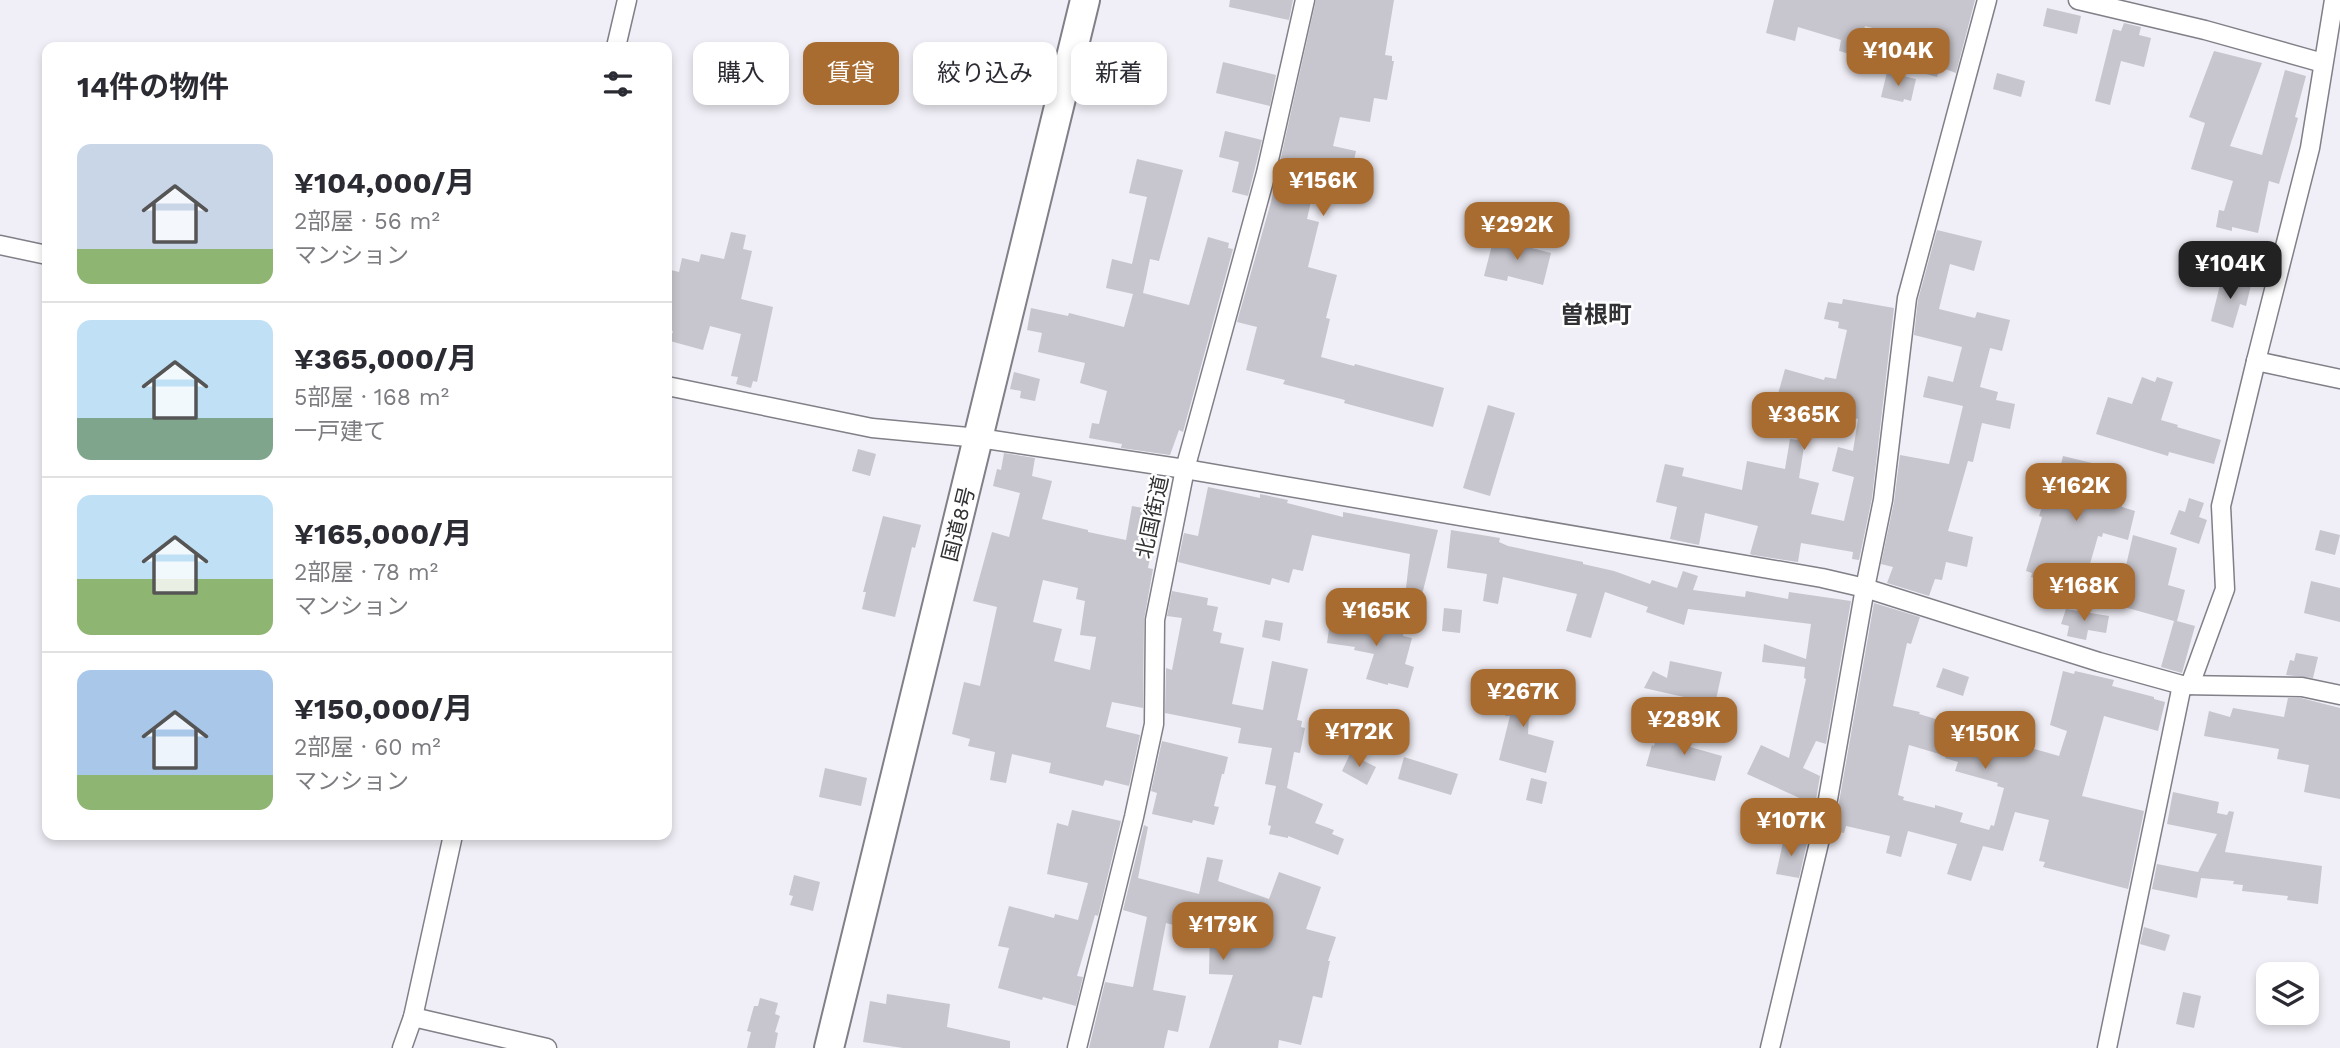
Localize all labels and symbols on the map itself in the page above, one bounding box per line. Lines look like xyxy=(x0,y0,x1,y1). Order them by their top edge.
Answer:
pin: ¥104K xyxy=(1849,28,1947,88)
pin: ¥156K xyxy=(1274,158,1372,218)
pin: ¥292K xyxy=(1468,202,1566,262)
pin: ¥104K xyxy=(2181,242,2279,301)
district label: 曽根町 xyxy=(1560,301,1632,329)
pin: ¥365K xyxy=(1755,392,1853,452)
pin: ¥162K xyxy=(2027,463,2125,523)
street label: 北国街道 xyxy=(1131,473,1173,561)
street label: 国道8号 xyxy=(937,484,979,564)
pin: ¥168K xyxy=(2035,564,2133,623)
pin: ¥165K xyxy=(1327,588,1425,648)
pin: ¥267K xyxy=(1474,670,1572,729)
pin: ¥289K xyxy=(1635,698,1733,757)
pin: ¥172K xyxy=(1310,710,1408,769)
pin: ¥150K xyxy=(1936,712,2034,771)
pin: ¥107K xyxy=(1742,798,1840,858)
pin: ¥179K xyxy=(1174,902,1272,962)

